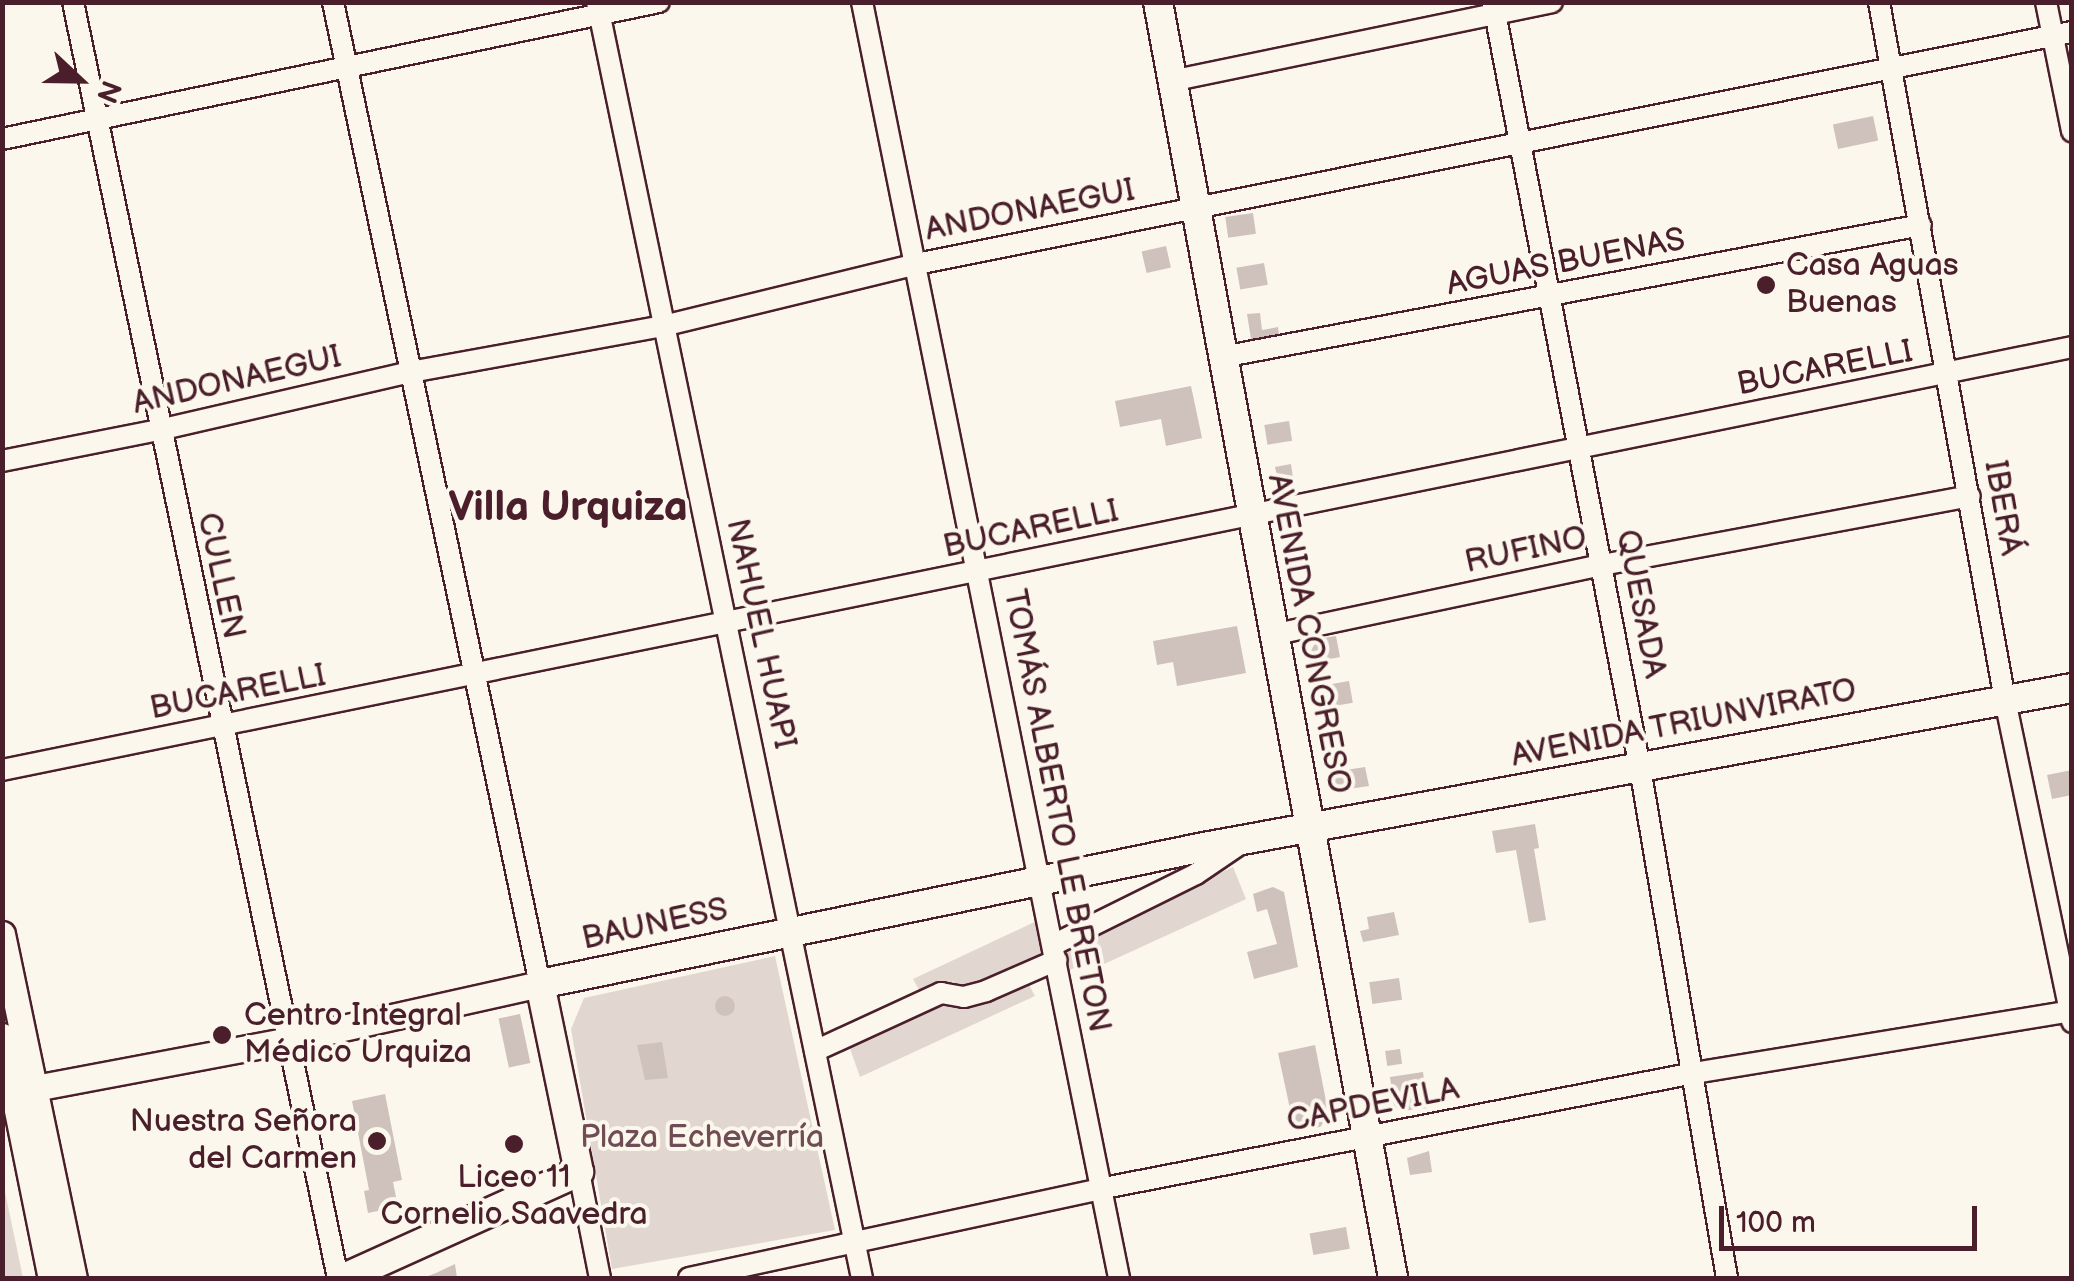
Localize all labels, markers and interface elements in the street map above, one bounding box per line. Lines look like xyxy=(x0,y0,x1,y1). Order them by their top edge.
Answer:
north arrow xyxy=(30,30,130,130)
text: N xyxy=(89,75,128,107)
street label: ANDONAEGUI xyxy=(922,172,1138,250)
street label: AGUAS BUENAS xyxy=(1443,221,1689,305)
place label: Casa Aguas Buenas xyxy=(1786,248,1959,323)
marker: Casa Aguas Buenas xyxy=(1755,274,1777,296)
street label: BUCARELLI xyxy=(1734,333,1916,405)
street label: ANDONAEGUI xyxy=(129,338,345,424)
street label: IBERÁ xyxy=(1975,458,2029,558)
street label: AVENIDA CONGRESO xyxy=(1258,471,1358,797)
district label: Villa Urquiza xyxy=(448,483,688,533)
street label: BUCARELLI xyxy=(940,493,1122,567)
street label: CULLEN xyxy=(188,509,252,643)
street label: NAHUEL HUAPI xyxy=(717,515,803,753)
street label: RUFINO xyxy=(1462,519,1590,583)
street label: QUESADA xyxy=(1607,527,1673,681)
street label: TOMÁS ALBERTO LE BRETON xyxy=(994,586,1118,1036)
street label: BUCARELLI xyxy=(147,657,329,729)
street label: AVENIDA TRIUNVIRATO xyxy=(1508,672,1860,776)
street label: BAUNESS xyxy=(579,891,731,959)
place label: Centro Integral Médico Urquiza xyxy=(244,998,472,1073)
marker: Centro Integral Médico Urquiza xyxy=(209,1022,235,1048)
street label: CAPDEVILA xyxy=(1284,1071,1462,1141)
place label: Nuestra Señora del Carmen xyxy=(129,1104,357,1179)
park label: Plaza Echeverría xyxy=(580,1119,824,1157)
marker: Nuestra Señora del Carmen xyxy=(366,1130,388,1152)
marker: Liceo 11 Cornelio Saavedra xyxy=(503,1133,525,1155)
place label: Liceo 11 Cornelio Saavedra xyxy=(380,1160,648,1235)
scale bar xyxy=(1724,1186,1982,1248)
text: 100 m xyxy=(1736,1205,1816,1241)

